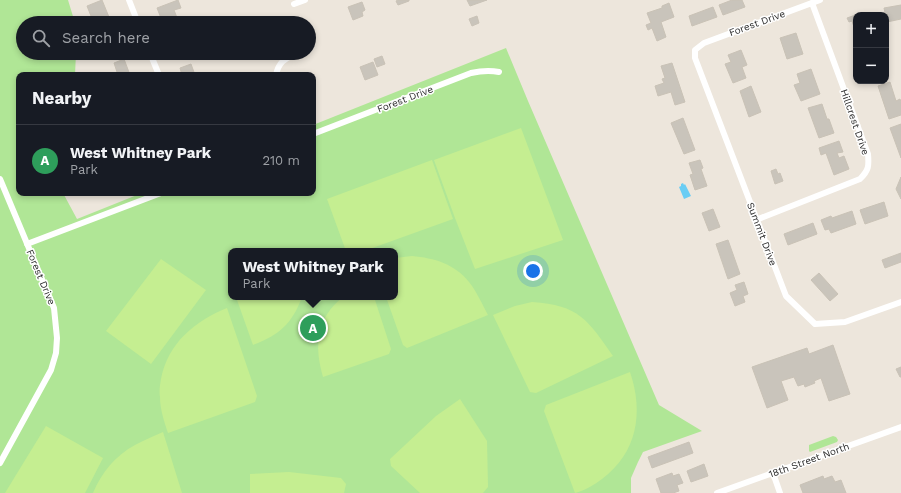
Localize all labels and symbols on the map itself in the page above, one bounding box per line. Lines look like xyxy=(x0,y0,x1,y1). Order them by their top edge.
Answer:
street label: Forest Drive xyxy=(727,8,787,38)
street label: Forest Drive xyxy=(375,83,435,115)
street label: Hillcrest Drive xyxy=(839,88,872,157)
street label: Summit Drive xyxy=(745,201,779,267)
street label: Forest Drive xyxy=(24,248,58,307)
your location xyxy=(523,261,543,281)
pin: A xyxy=(300,313,326,343)
street label: 18th Street North xyxy=(767,440,851,480)

